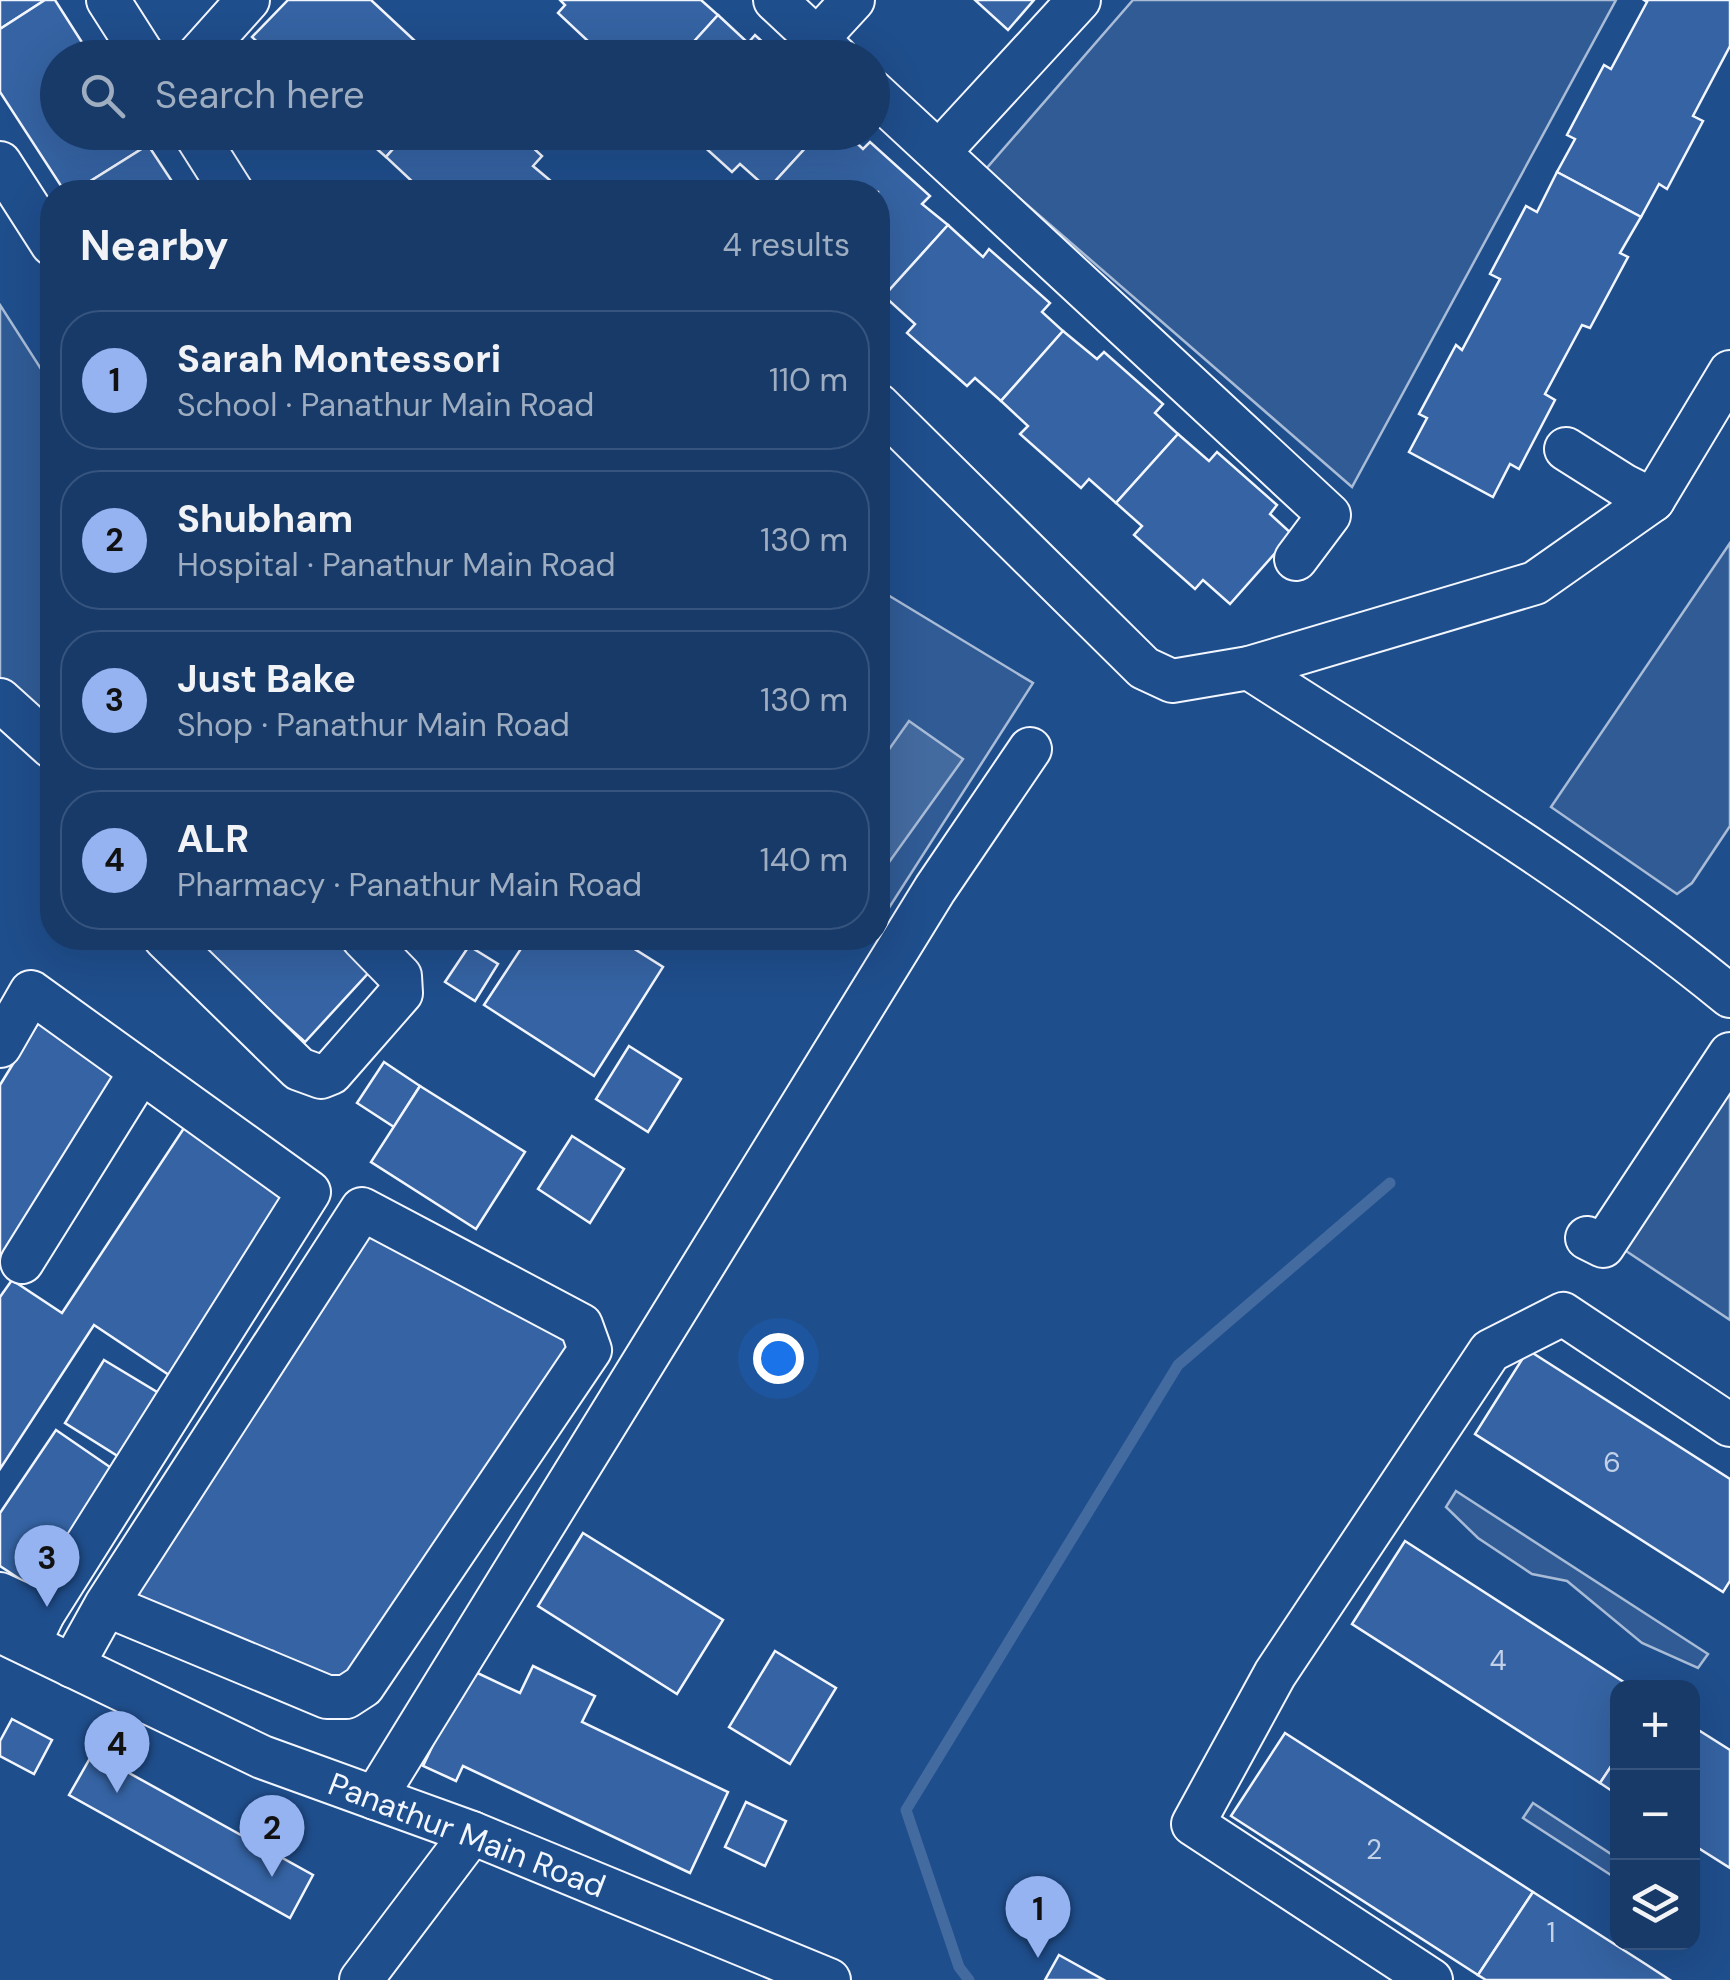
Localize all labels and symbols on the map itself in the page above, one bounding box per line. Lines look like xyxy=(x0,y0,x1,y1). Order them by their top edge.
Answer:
your location xyxy=(753,1333,804,1384)
house number: 6 xyxy=(1603,1444,1621,1481)
pin: 3 xyxy=(15,1524,80,1607)
house number: 4 xyxy=(1490,1642,1507,1679)
pin: 4 xyxy=(84,1710,150,1793)
street label: Panathur Main Road xyxy=(322,1763,612,1907)
pin: 2 xyxy=(240,1794,304,1877)
house number: 2 xyxy=(1366,1831,1382,1868)
pin: 1 xyxy=(1006,1876,1070,1958)
house number: 1 xyxy=(1547,1914,1555,1951)

